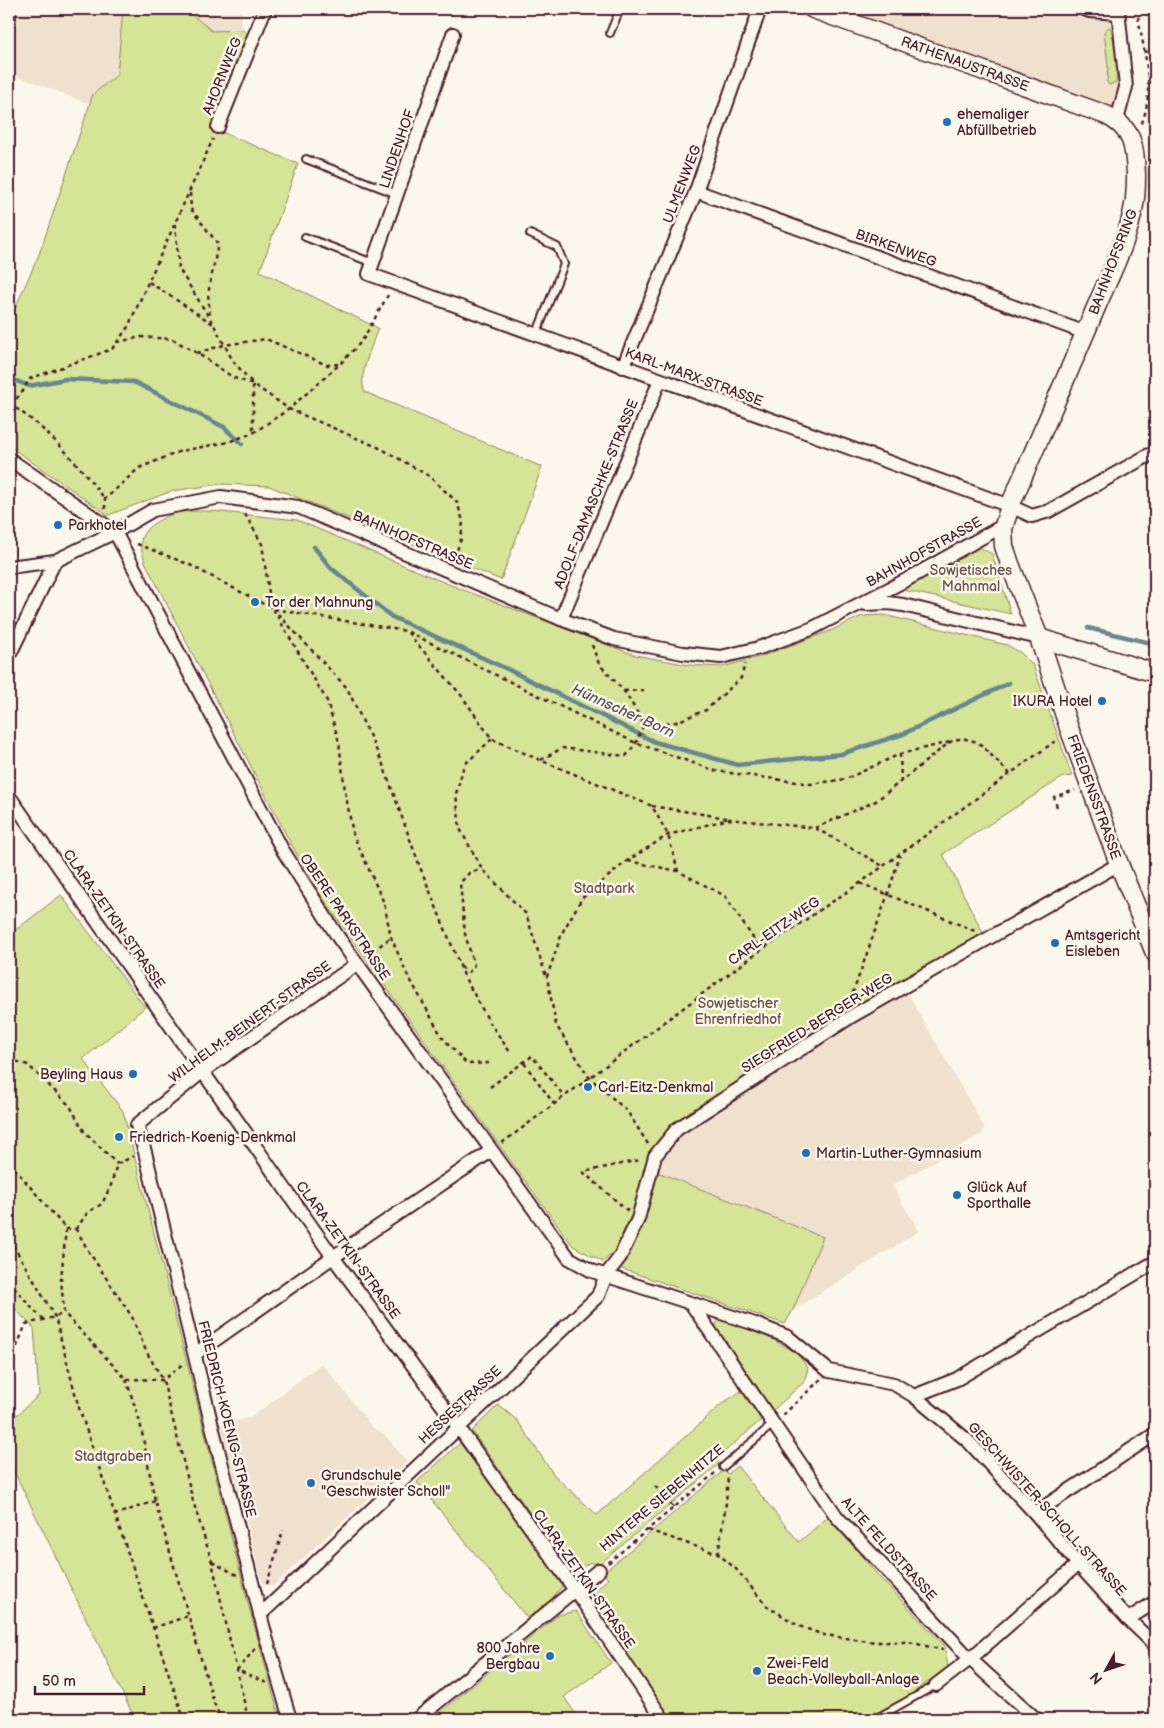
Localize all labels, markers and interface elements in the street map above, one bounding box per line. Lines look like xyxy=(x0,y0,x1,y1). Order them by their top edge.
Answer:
street label: RATHENAUSTRASSE xyxy=(899,33,1031,95)
street label: AHORNWEG xyxy=(199,34,245,117)
place label: ehemaliger Abfüllbetrieb xyxy=(957,106,1037,139)
street label: LINDENHOF xyxy=(376,107,419,191)
marker: ehemaliger Abfüllbetrieb xyxy=(941,116,953,128)
street label: ULMENWEG xyxy=(659,142,705,226)
street label: BAHNHOFSRING xyxy=(1085,206,1141,317)
street label: BIRKENWEG xyxy=(853,225,939,271)
street label: KARL-MARX-STRASSE xyxy=(623,344,765,410)
street label: ADOLF-DAMASCHKE-STRASSE xyxy=(550,397,642,591)
street label: BAHNHOFSTRASSE xyxy=(350,507,476,573)
street label: BAHNHOFSTRASSE xyxy=(863,513,985,591)
place label: Parkhotel xyxy=(68,517,127,534)
marker: Parkhotel xyxy=(52,519,64,531)
park label: Sowjetisches Mahnmal xyxy=(930,562,1012,595)
place label: Tor der Mahnung xyxy=(265,594,373,611)
marker: Tor der Mahnung xyxy=(249,596,261,608)
water label: Hünnscher Born xyxy=(569,680,677,742)
place label: IKURA Hotel xyxy=(1013,693,1092,710)
marker: IKURA Hotel xyxy=(1096,695,1108,707)
street label: FRIEDENSSTRASSE xyxy=(1064,732,1124,862)
street label: CLARA-ZETKIN-STRASSE xyxy=(59,846,169,992)
street label: OBERE PARKSTRASSE xyxy=(296,850,394,984)
park label: Stadtpark xyxy=(574,880,634,897)
street label: CARL-EITZ-WEG xyxy=(725,893,824,969)
place label: Amtsgericht Eisleben xyxy=(1065,927,1141,960)
marker: Amtsgericht Eisleben xyxy=(1049,937,1061,949)
street label: WILHELM-BEINERT-STRASSE xyxy=(166,957,334,1087)
street label: SIEGFRIED-BERGER-WEG xyxy=(738,969,896,1077)
park label: Sowjetischer Ehrenfriedhof xyxy=(694,995,782,1028)
place label: Beyling Haus xyxy=(40,1066,123,1083)
marker: Beyling Haus xyxy=(127,1068,139,1080)
place label: Carl-Eitz-Denkmal xyxy=(598,1079,714,1096)
marker: Carl-Eitz-Denkmal xyxy=(582,1081,594,1093)
place label: Friedrich-Koenig-Denkmal xyxy=(129,1129,296,1146)
marker: Friedrich-Koenig-Denkmal xyxy=(113,1131,125,1143)
place label: Martin-Luther-Gymnasium xyxy=(816,1145,982,1162)
marker: Martin-Luther-Gymnasium xyxy=(800,1147,812,1159)
street label: CLARA-ZETKIN-STRASSE xyxy=(292,1178,404,1322)
place label: Glück Auf Sporthalle xyxy=(967,1179,1031,1212)
marker: Glück Auf Sporthalle xyxy=(951,1189,963,1201)
street label: FRIEDRICH-KOENIG-STRASSE xyxy=(194,1319,260,1519)
street label: HESSESTRASSE xyxy=(415,1362,505,1448)
street label: GESCHWISTER-SCHOLL-STRASSE xyxy=(964,1418,1130,1600)
street label: HINTERE SIEBENHITZE xyxy=(596,1441,728,1555)
park label: Stadtgraben xyxy=(74,1448,152,1465)
place label: Grundschule "Geschwister Scholl" xyxy=(321,1467,450,1500)
marker: Grundschule "Geschwister Scholl" xyxy=(305,1477,317,1489)
street label: ALTE FELDSTRASSE xyxy=(838,1494,940,1604)
street label: CLARA-ZETKIN-STRASSE xyxy=(529,1506,639,1652)
place label: 800 Jahre Bergbau xyxy=(477,1640,540,1673)
north arrow xyxy=(1082,1646,1132,1696)
marker: 800 Jahre Bergbau xyxy=(544,1650,556,1662)
place label: Zwei-Feld Beach-Volleyball-Anlage xyxy=(766,1655,919,1688)
scale bar xyxy=(35,1663,144,1695)
marker: Zwei-Feld Beach-Volleyball-Anlage xyxy=(751,1665,763,1677)
text: N xyxy=(1087,1669,1106,1688)
text: 50 m xyxy=(42,1672,76,1691)

